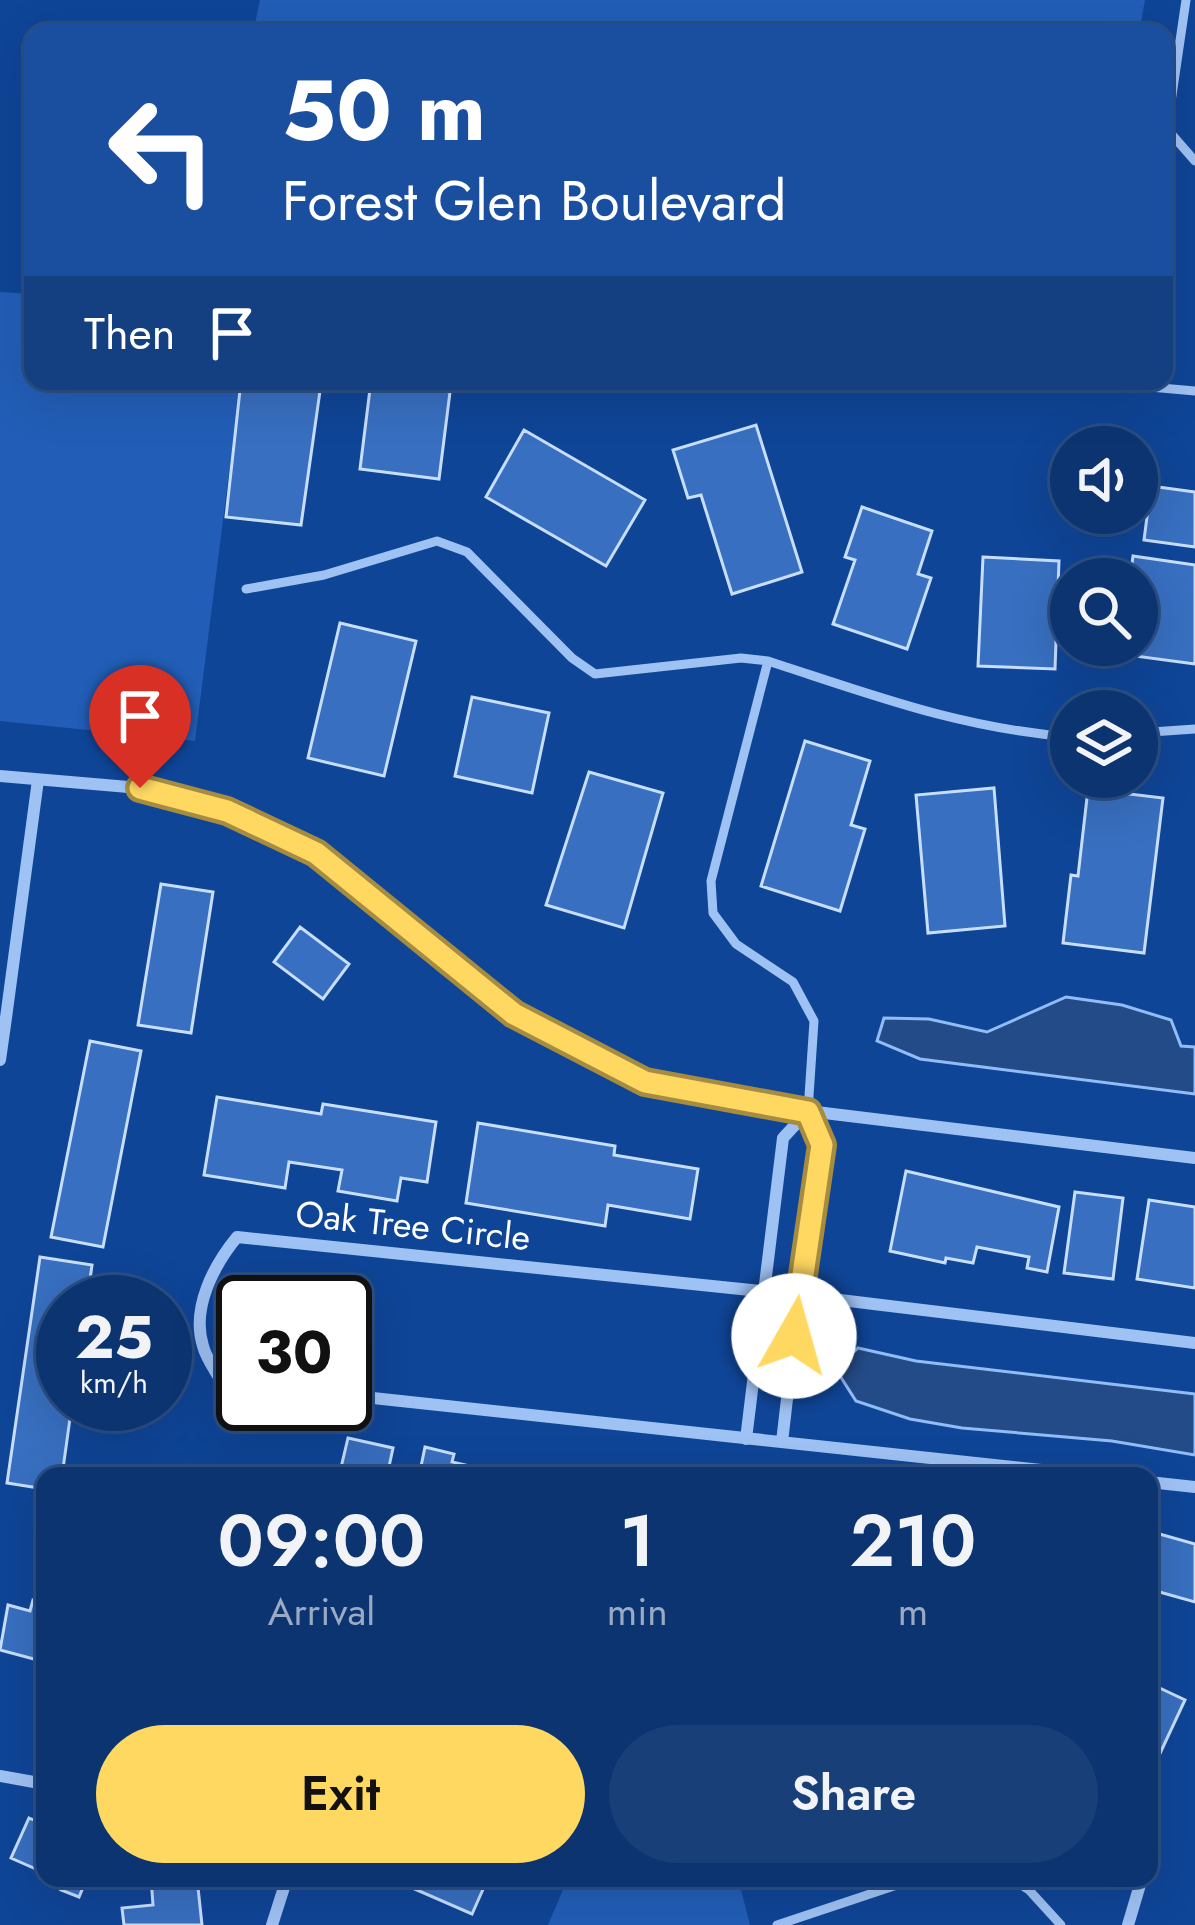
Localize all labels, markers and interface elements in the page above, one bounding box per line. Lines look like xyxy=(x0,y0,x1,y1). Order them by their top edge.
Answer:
text: 50 m xyxy=(282,50,486,172)
icon: left xyxy=(84,72,240,228)
text: Forest Glen Boulevard xyxy=(282,162,786,240)
icon: arrive xyxy=(199,300,265,366)
text: Then xyxy=(84,301,175,366)
map controls xyxy=(1050,426,1158,798)
button: sound xyxy=(1050,426,1158,534)
button: search xyxy=(1050,558,1158,666)
pin xyxy=(89,665,191,788)
icon: arrive xyxy=(107,683,173,749)
button: layers xyxy=(1050,690,1158,798)
street label: Oak Tree Circle xyxy=(293,1187,533,1263)
position arrow xyxy=(731,1273,857,1399)
speed limit sign: 30 xyxy=(216,1275,372,1431)
text: 25 xyxy=(75,1294,153,1381)
text: km/h xyxy=(80,1361,148,1404)
text: 09:00 xyxy=(218,1489,425,1593)
text: 1 xyxy=(620,1489,655,1593)
text: 210 xyxy=(849,1489,976,1593)
text: Arrival xyxy=(268,1583,375,1640)
text: min xyxy=(607,1583,668,1640)
text: m xyxy=(898,1583,928,1640)
button: Exit xyxy=(96,1725,585,1863)
button: Share xyxy=(609,1725,1098,1863)

